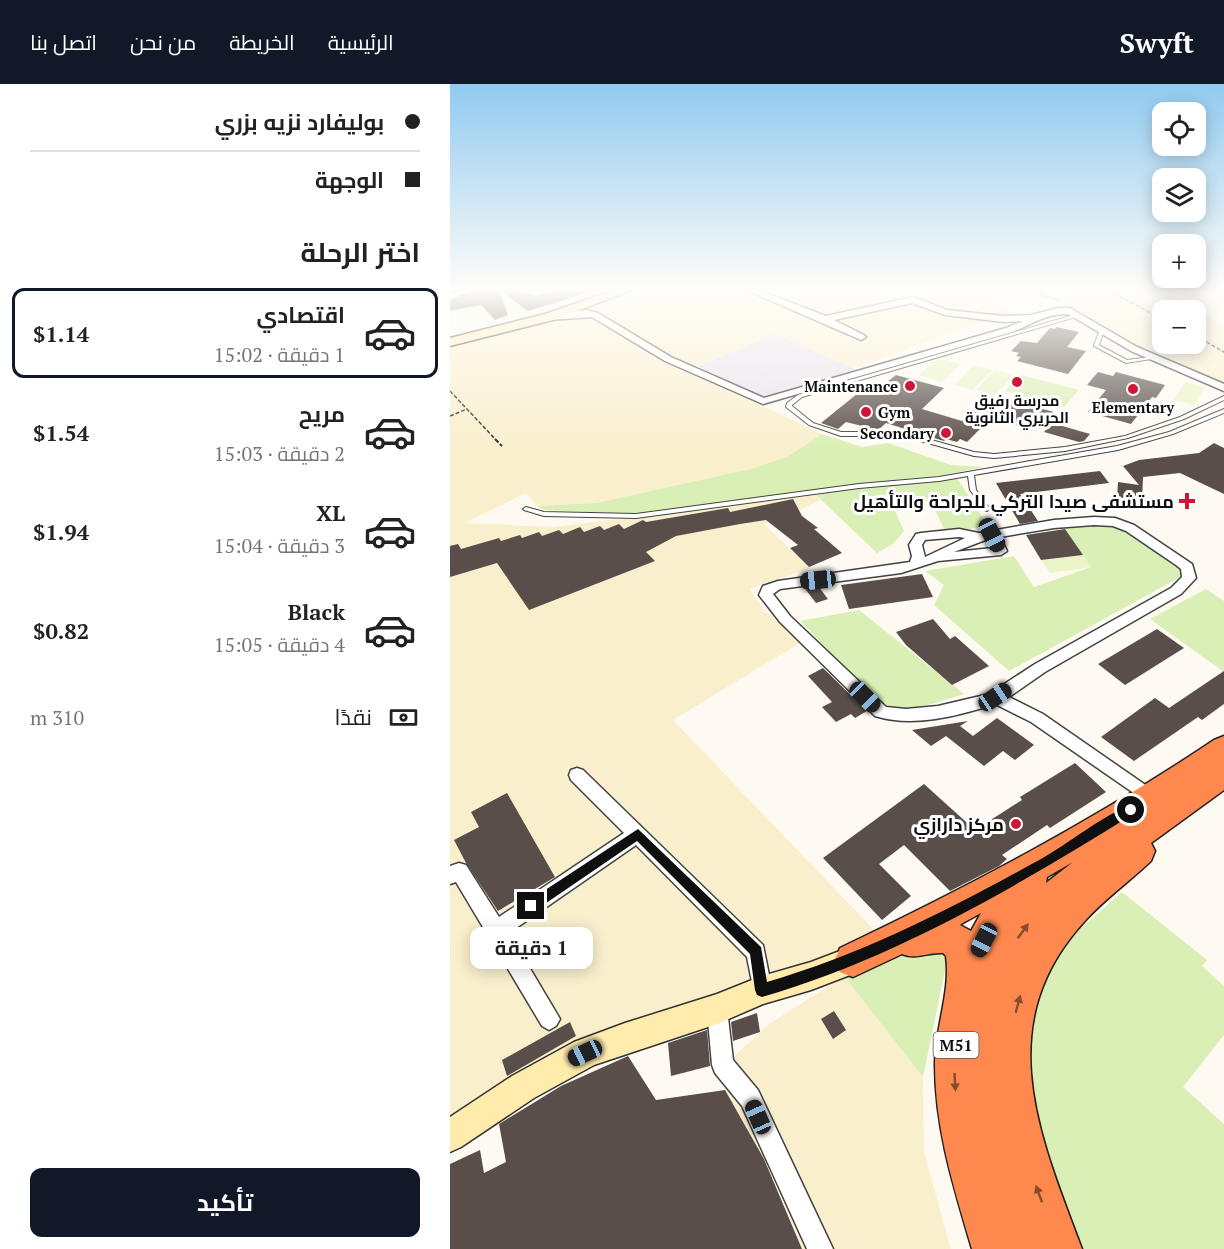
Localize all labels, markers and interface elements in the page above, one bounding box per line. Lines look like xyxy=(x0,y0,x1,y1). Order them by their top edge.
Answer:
text: Swyft xyxy=(1119,24,1194,61)
text: اتصل بنا xyxy=(30,28,97,56)
text: من نحن xyxy=(130,28,196,56)
text: الخريطة xyxy=(229,28,295,56)
text: الرئيسية xyxy=(328,28,394,56)
map controls xyxy=(1152,102,1206,354)
button: locate xyxy=(1152,102,1206,156)
text: بوليفارد نزيه بزري xyxy=(215,107,384,136)
text: الوجهة xyxy=(315,165,384,194)
button: layers xyxy=(1152,168,1206,222)
text: اختر الرحلة xyxy=(300,234,420,270)
button: + xyxy=(1152,234,1206,288)
text: اقتصادي xyxy=(256,300,345,329)
button: − xyxy=(1152,300,1206,354)
icon: car xyxy=(363,306,417,360)
text: $1.14 xyxy=(33,319,89,348)
text: 1 دقيقة · 15:02 xyxy=(214,341,345,368)
marker: مدرسة رفيق الحريري الثانوية xyxy=(1010,375,1024,389)
place label: Maintenance xyxy=(804,376,898,396)
marker: Maintenance xyxy=(903,379,917,393)
marker: Elementary xyxy=(1126,382,1140,396)
place label: مدرسة رفيق الحريري الثانوية xyxy=(965,390,1069,430)
place label: Elementary xyxy=(1092,397,1175,417)
text: مريح xyxy=(299,399,345,428)
place label: Gym xyxy=(878,402,911,422)
icon: car xyxy=(363,405,417,459)
marker: Gym xyxy=(859,405,873,419)
text: $1.54 xyxy=(33,418,89,447)
place label: Secondary xyxy=(860,423,935,443)
marker: Secondary xyxy=(939,426,953,440)
text: 2 دقيقة · 15:03 xyxy=(214,440,345,467)
place label: مستشفى صيدا التركي للجراحة والتأهيل xyxy=(853,489,1174,517)
marker: مستشفى صيدا التركي للجراحة والتأهيل xyxy=(1178,492,1196,510)
text: XL xyxy=(316,498,345,527)
icon: car xyxy=(363,504,417,558)
car xyxy=(976,515,1008,555)
text: $1.94 xyxy=(33,517,89,546)
text: 3 دقيقة · 15:04 xyxy=(214,532,345,559)
car xyxy=(799,569,837,591)
text: Black xyxy=(288,597,345,626)
icon: car xyxy=(363,603,417,657)
text: $0.82 xyxy=(33,616,89,645)
text: 4 دقيقة · 15:05 xyxy=(214,631,345,658)
car xyxy=(846,678,884,716)
car xyxy=(975,679,1015,715)
icon: cash xyxy=(387,701,420,734)
text: نقدًا xyxy=(334,702,372,731)
text: 310 m xyxy=(30,704,84,731)
route start xyxy=(1117,796,1144,823)
place label: مركز دارازي xyxy=(913,812,1004,839)
marker: مركز دارازي xyxy=(1009,817,1023,831)
route end xyxy=(517,892,544,919)
car xyxy=(968,920,1000,960)
one-way arrow xyxy=(1017,923,1029,938)
callout: 1 دقيقة xyxy=(470,927,592,969)
text: 1 دقيقة xyxy=(495,934,568,961)
one-way arrow xyxy=(1014,995,1024,1013)
road number: M51 xyxy=(934,1032,978,1058)
car xyxy=(565,1037,605,1069)
one-way arrow xyxy=(951,1073,960,1092)
car xyxy=(742,1097,774,1137)
button: تأكيد xyxy=(30,1168,420,1237)
one-way arrow xyxy=(1034,1185,1044,1203)

